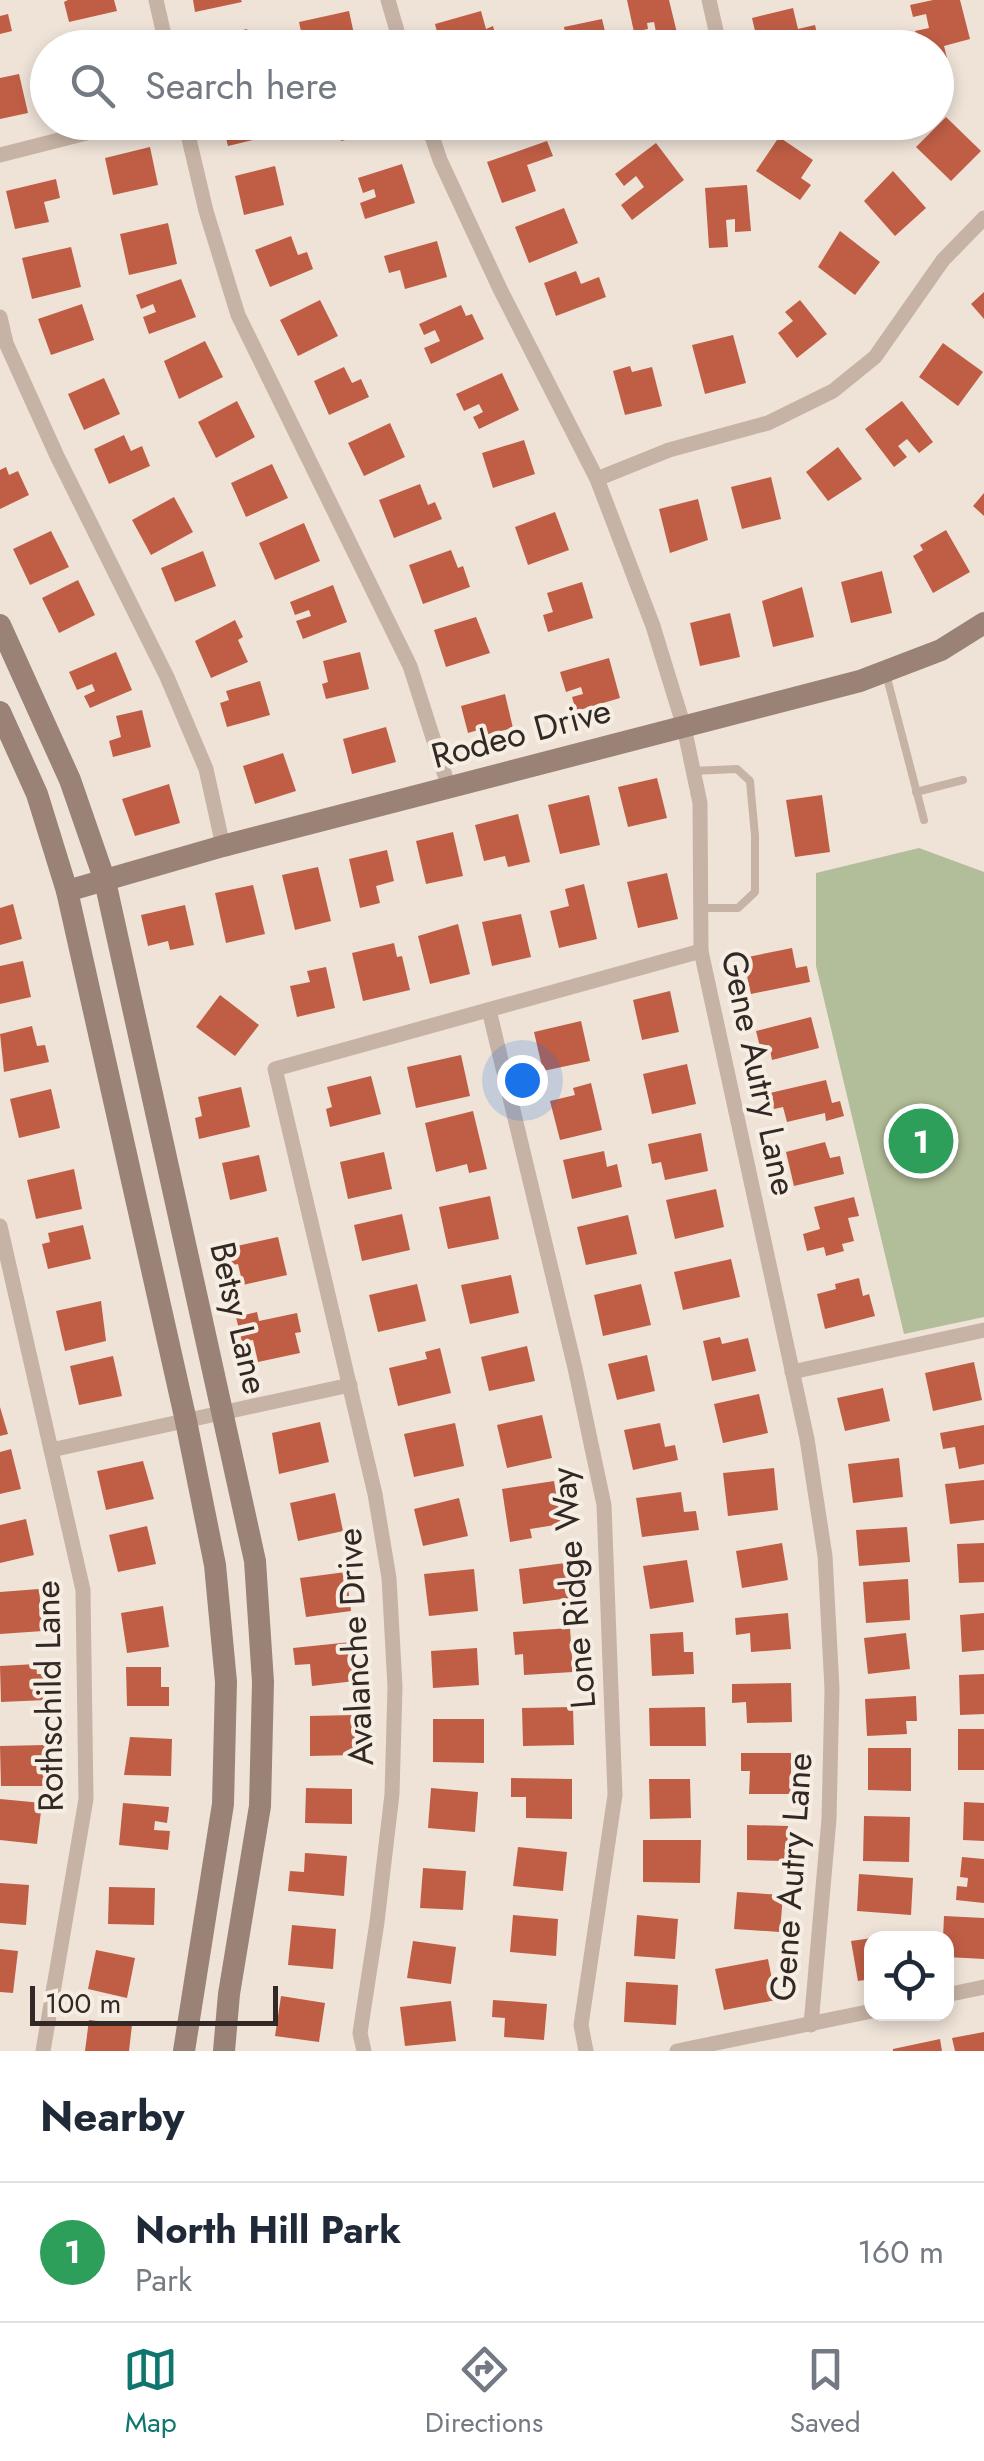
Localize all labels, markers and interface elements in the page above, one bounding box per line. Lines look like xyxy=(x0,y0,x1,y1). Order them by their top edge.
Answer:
search box xyxy=(30,30,954,140)
icon: search xyxy=(65,58,120,113)
text: Search here xyxy=(145,58,337,113)
street label: Rodeo Drive xyxy=(426,685,616,781)
street label: Gene Autry Lane xyxy=(709,946,809,1200)
your location xyxy=(497,1055,548,1106)
pin: 1 xyxy=(888,1104,954,1178)
street label: Betsy Lane xyxy=(197,1237,281,1399)
street label: Lone Ridge Way xyxy=(537,1465,608,1711)
street label: Avalanche Drive xyxy=(324,1527,386,1767)
street label: Rothschild Lane xyxy=(22,1580,76,1812)
street label: Gene Autry Lane xyxy=(757,1751,825,2003)
map controls xyxy=(864,1931,954,2021)
button: locate xyxy=(864,1931,954,2021)
scale bar xyxy=(30,1981,278,2026)
text: 100 m xyxy=(45,1983,121,2024)
text: Nearby xyxy=(40,2086,184,2147)
text: North Hill Park xyxy=(135,2202,401,2257)
text: 1 xyxy=(64,2229,81,2275)
text: 160 m xyxy=(857,2229,944,2275)
text: Park xyxy=(135,2257,192,2303)
tab: Map xyxy=(123,2342,178,2443)
tab: Directions xyxy=(425,2342,543,2443)
tab: Saved xyxy=(790,2342,861,2443)

